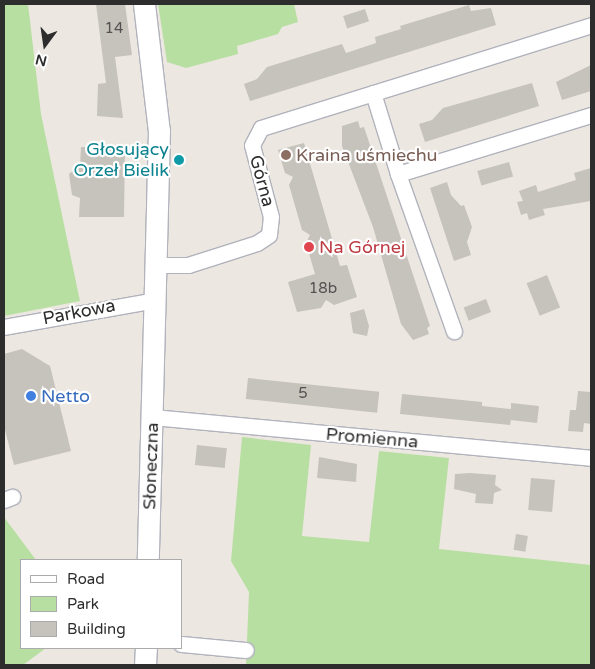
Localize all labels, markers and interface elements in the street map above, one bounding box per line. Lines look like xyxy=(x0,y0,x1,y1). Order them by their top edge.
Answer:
north arrow xyxy=(20,20,70,70)
house number: 14 xyxy=(105,20,123,38)
text: N xyxy=(34,50,49,70)
place label: Głosujący Orzeł Bielik xyxy=(73,139,169,182)
place label: Kraina uśmiechu xyxy=(296,144,438,166)
marker: Kraina uśmiechu xyxy=(280,149,292,161)
street label: Górna xyxy=(245,153,279,209)
marker: Głosujący Orzeł Bielik xyxy=(173,154,185,166)
place label: Na Górnej xyxy=(319,236,405,258)
marker: Na Górnej xyxy=(303,241,315,253)
house number: 18b xyxy=(309,280,337,298)
street label: Parkowa xyxy=(41,294,117,330)
place label: Netto xyxy=(41,385,90,407)
house number: 5 xyxy=(298,385,308,403)
marker: Netto xyxy=(25,390,37,402)
street label: Słoneczna xyxy=(139,422,163,510)
street label: Promienna xyxy=(325,423,419,453)
legend xyxy=(20,559,182,649)
text: Road xyxy=(67,570,105,588)
text: Park xyxy=(67,595,99,613)
text: Building xyxy=(67,620,126,638)

